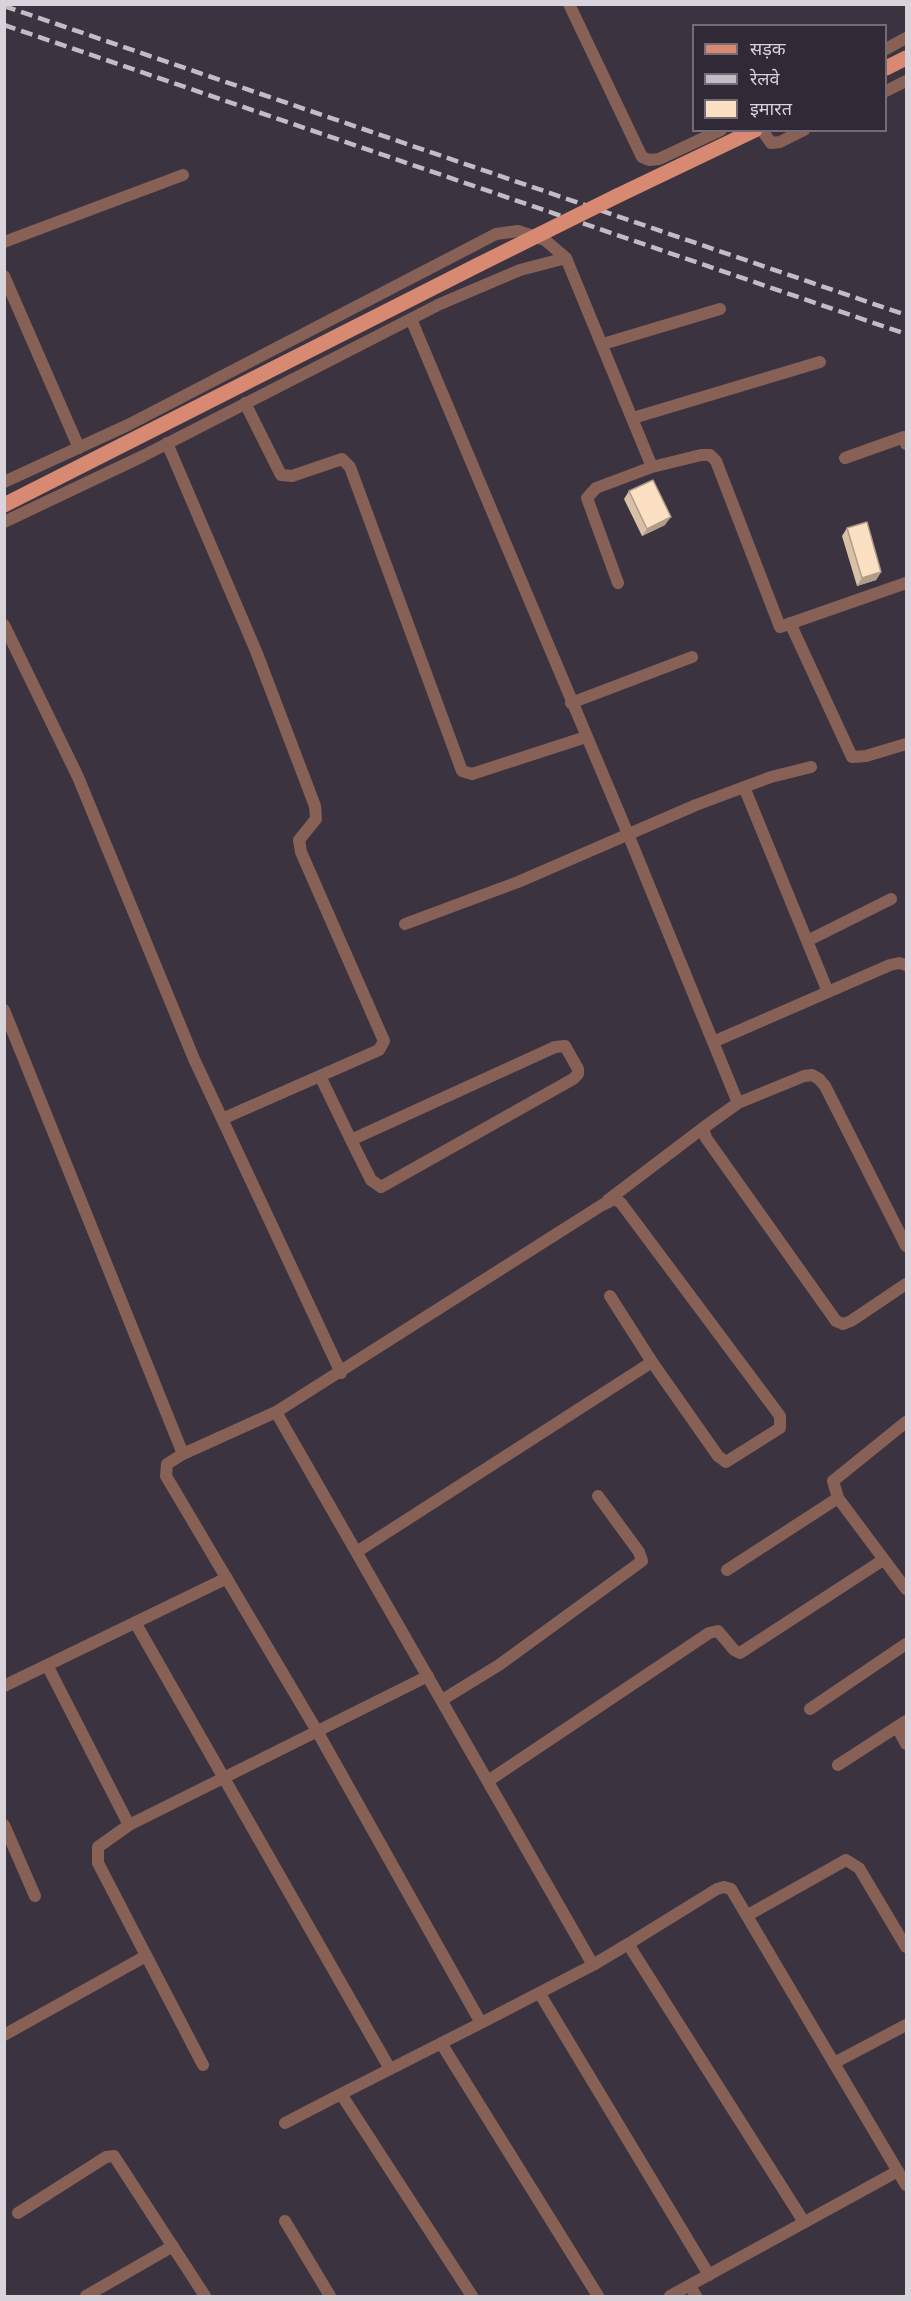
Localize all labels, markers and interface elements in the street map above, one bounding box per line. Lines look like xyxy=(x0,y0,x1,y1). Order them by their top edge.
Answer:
legend xyxy=(692,24,887,132)
text: सड़क xyxy=(750,37,786,60)
text: रेलवे xyxy=(750,67,780,90)
text: इमारत xyxy=(750,97,792,120)

